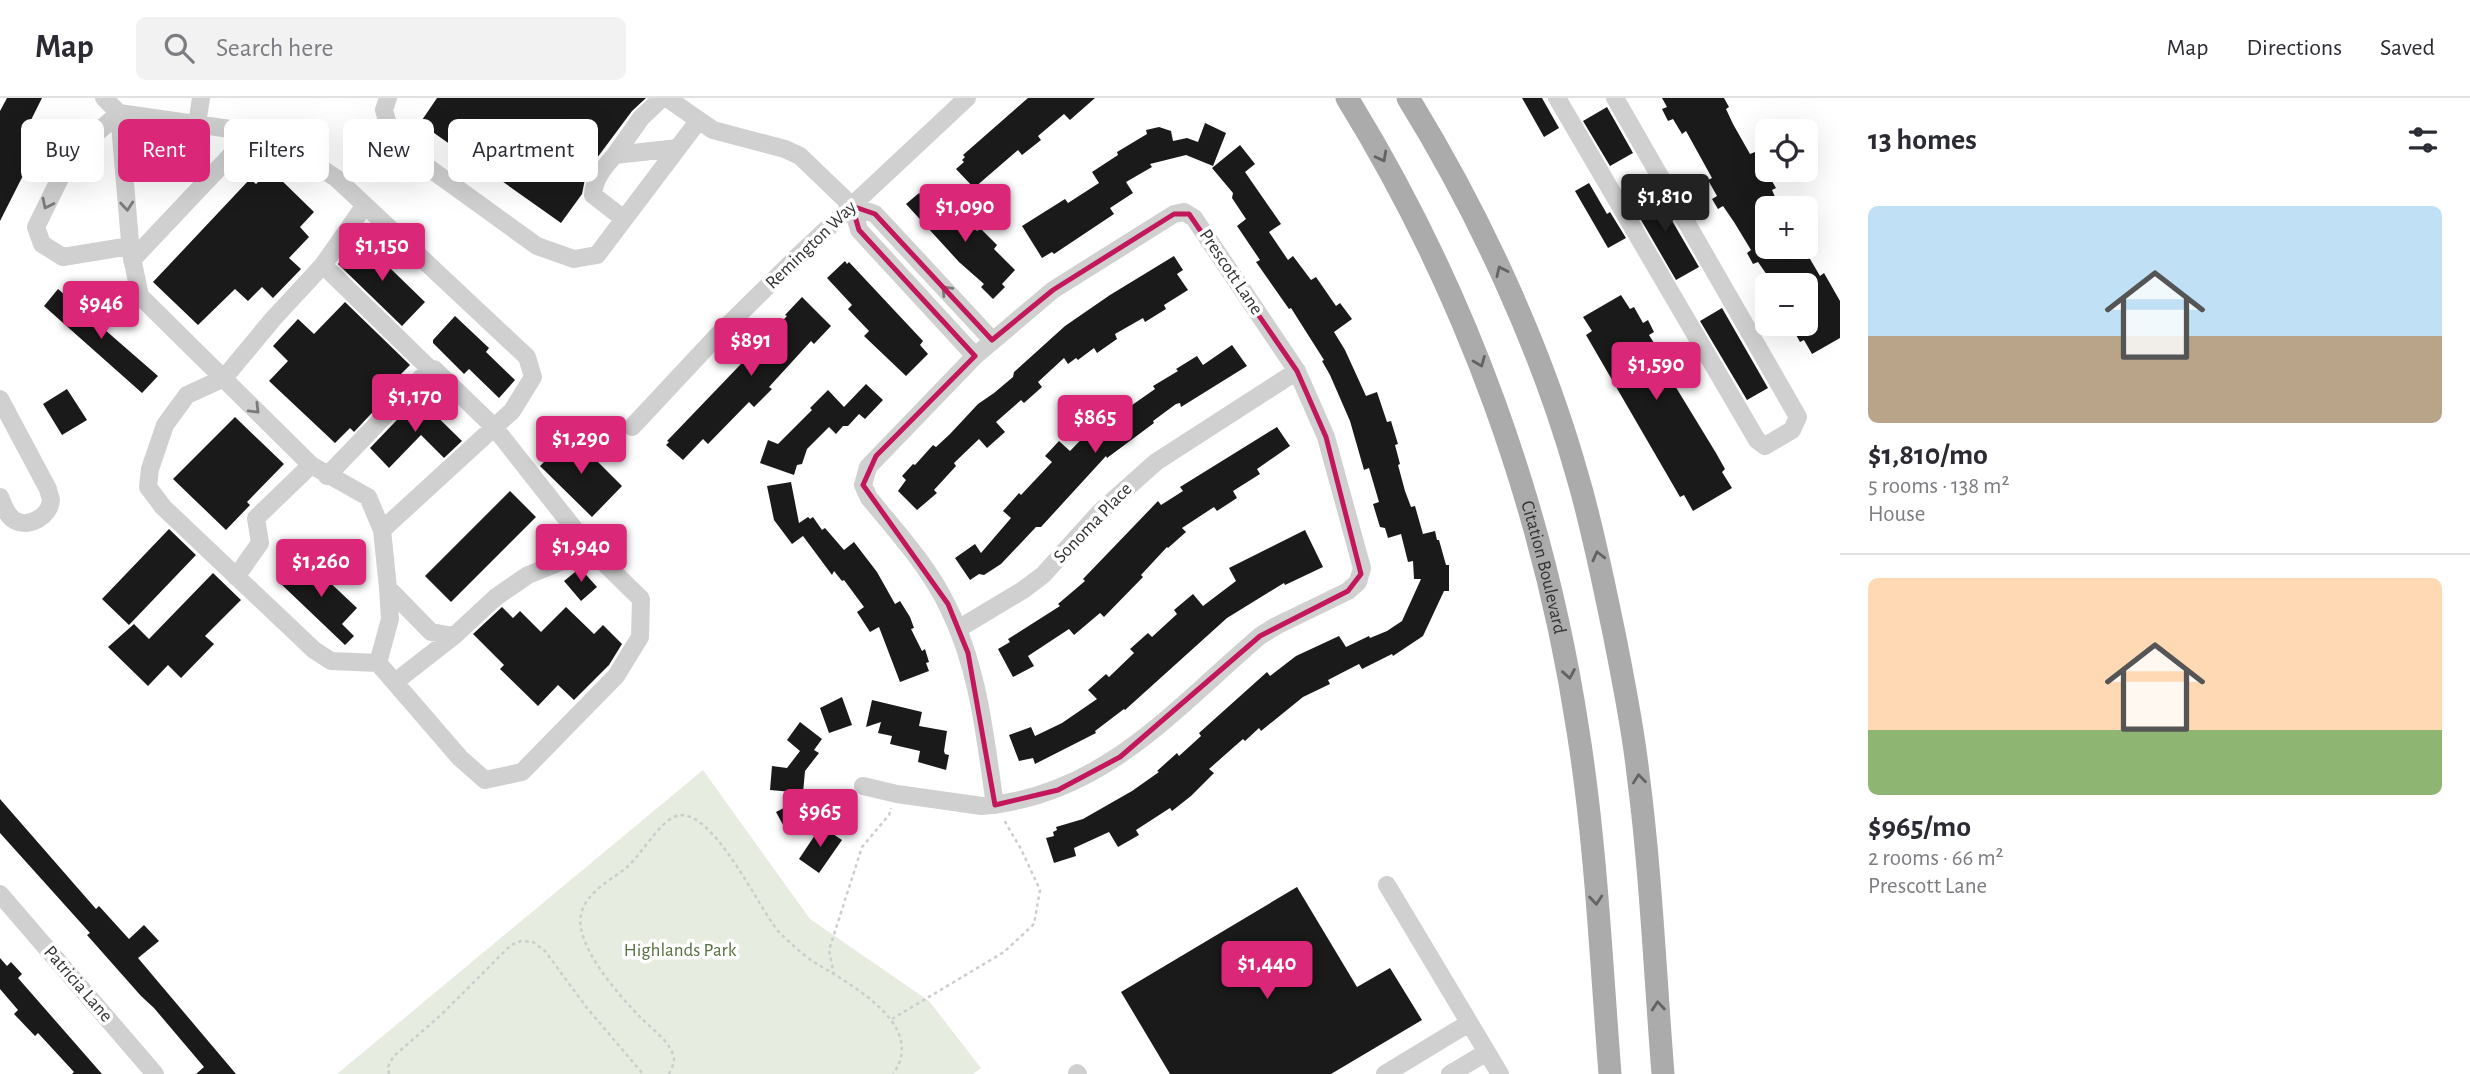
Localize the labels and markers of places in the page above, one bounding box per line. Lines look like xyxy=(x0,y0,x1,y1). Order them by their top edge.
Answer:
pin: $1,810 xyxy=(1608,174,1722,234)
pin: $1,090 xyxy=(908,184,1022,244)
pin: $1,150 xyxy=(325,223,439,283)
pin: $946 xyxy=(60,282,142,341)
pin: $891 xyxy=(710,318,792,378)
pin: $1,590 xyxy=(1599,342,1713,402)
pin: $1,170 xyxy=(358,374,472,434)
pin: $865 xyxy=(1054,396,1136,455)
pin: $1,290 xyxy=(524,416,638,476)
pin: $1,940 xyxy=(524,524,638,584)
pin: $1,260 xyxy=(264,540,378,599)
pin: $965 xyxy=(779,790,861,849)
pin: $1,440 xyxy=(1210,942,1324,1001)

